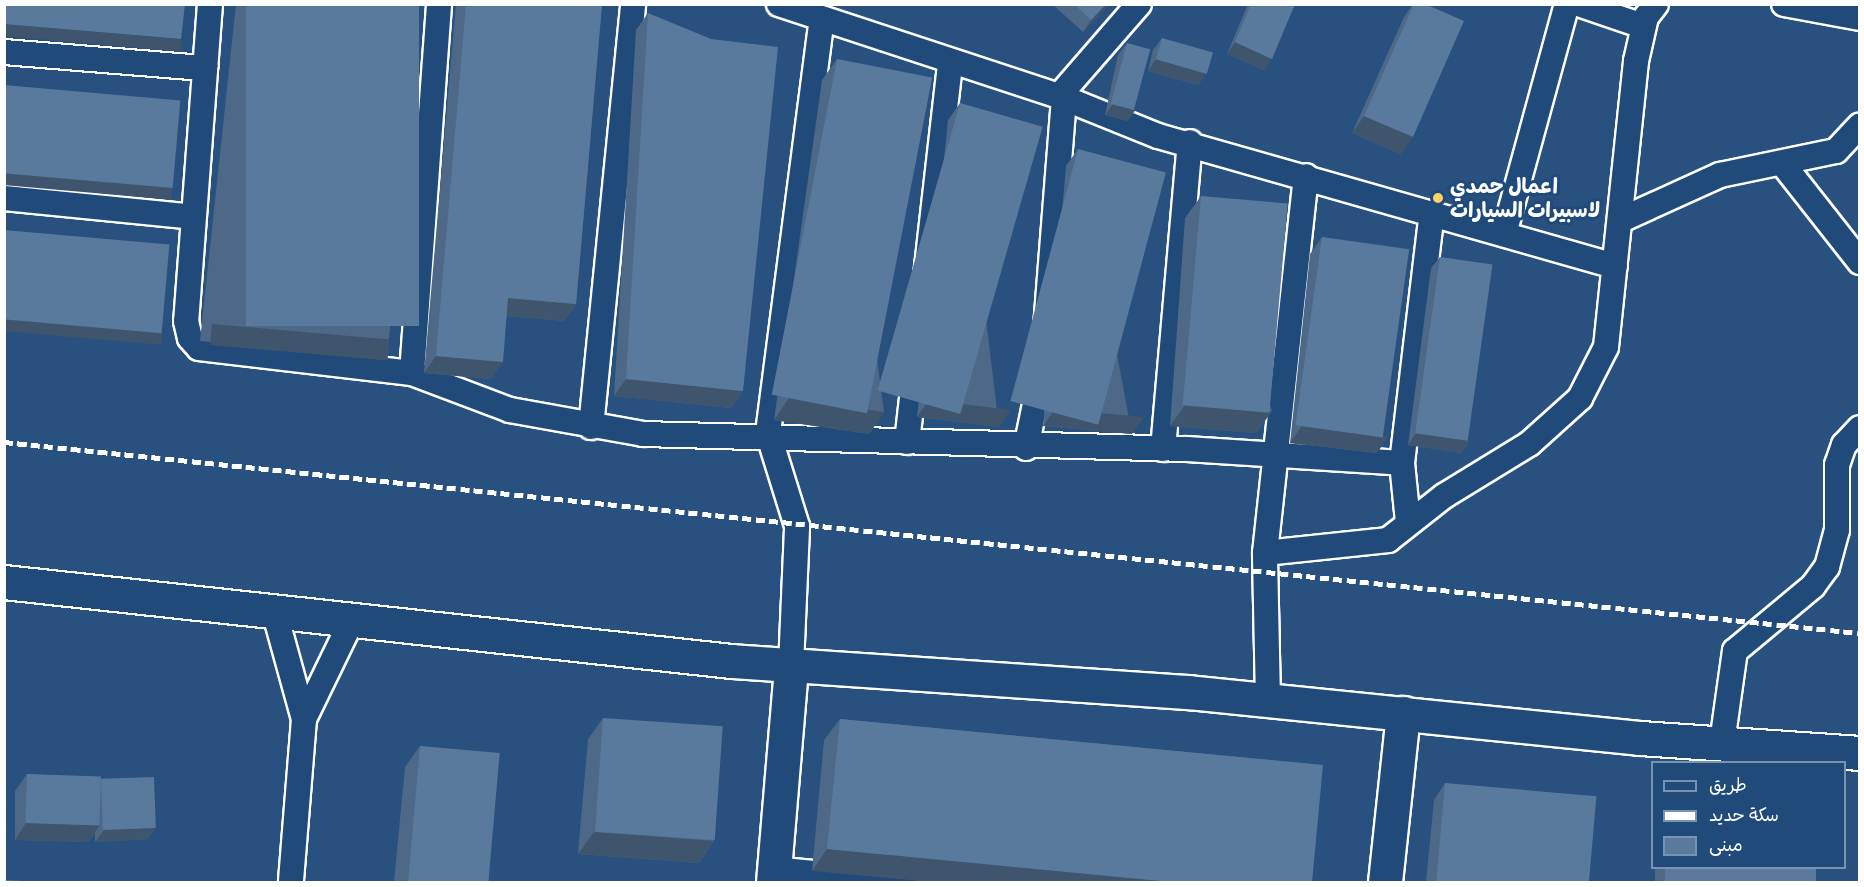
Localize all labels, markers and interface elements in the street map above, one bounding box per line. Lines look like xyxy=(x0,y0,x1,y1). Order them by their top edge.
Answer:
place label: اعمال حمدي لاسبيرات السيارات xyxy=(1450,173,1600,223)
marker: اعمال حمدي لاسبيرات السيارات xyxy=(1431,191,1445,205)
legend xyxy=(1651,761,1846,869)
text: طريق xyxy=(1709,774,1747,796)
text: سكة حديد xyxy=(1709,804,1779,826)
text: مبنى xyxy=(1709,834,1743,856)

